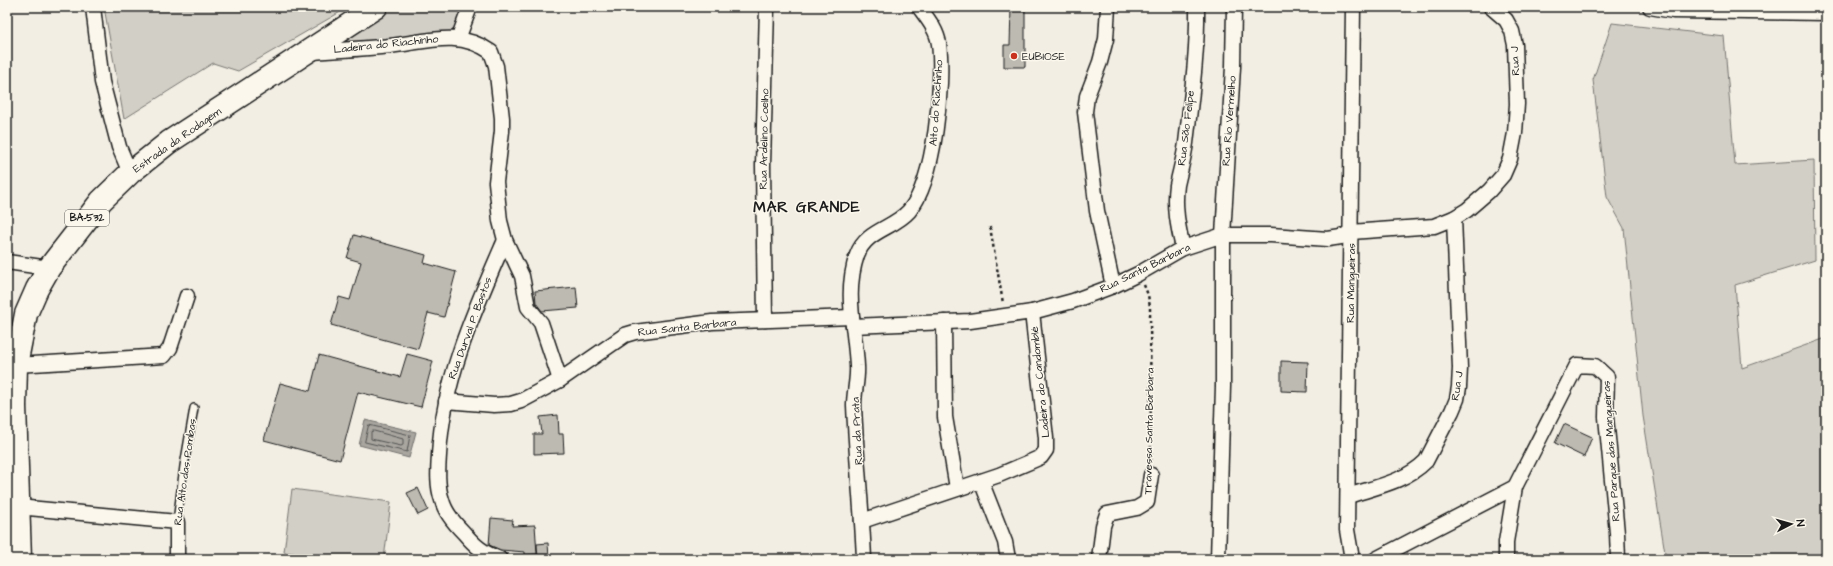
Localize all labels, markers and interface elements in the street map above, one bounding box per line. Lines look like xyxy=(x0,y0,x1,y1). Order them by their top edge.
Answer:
street label: Ladeira do Riachinho xyxy=(333,31,440,57)
street label: Rua J xyxy=(1507,46,1523,76)
place label: EUBIOSE xyxy=(1022,49,1066,64)
marker: EUBIOSE xyxy=(1009,51,1019,61)
street label: Alto do Riachinho xyxy=(926,59,947,147)
street label: Rua Rio Vermelho xyxy=(1218,75,1240,167)
street label: Rua Ardelino Coelho xyxy=(756,88,772,190)
street label: Rua São Felipe xyxy=(1174,89,1198,166)
street label: Estrada da Rodagem xyxy=(130,104,225,177)
district label: MAR GRANDE xyxy=(753,197,861,218)
road number: BA-532 xyxy=(65,210,109,226)
street label: Rua Santa Barbara xyxy=(1097,239,1193,296)
street label: Rua Mangueiras xyxy=(1343,243,1360,323)
street label: Rua Durval P. Bastos xyxy=(445,274,496,381)
street label: Rua Santa Barbara xyxy=(637,314,737,340)
street label: Ladeira do Candomblé xyxy=(1027,326,1053,438)
street label: Travessa Santa Barbara xyxy=(1140,367,1158,495)
street label: Rua J xyxy=(1447,370,1467,402)
street label: Rua Parque das Mangueiras xyxy=(1599,380,1624,522)
street label: Rua da Prata xyxy=(848,396,866,465)
street label: Rua Alto das Pombas xyxy=(170,417,200,526)
north arrow xyxy=(1771,504,1811,544)
text: N xyxy=(1793,519,1808,527)

